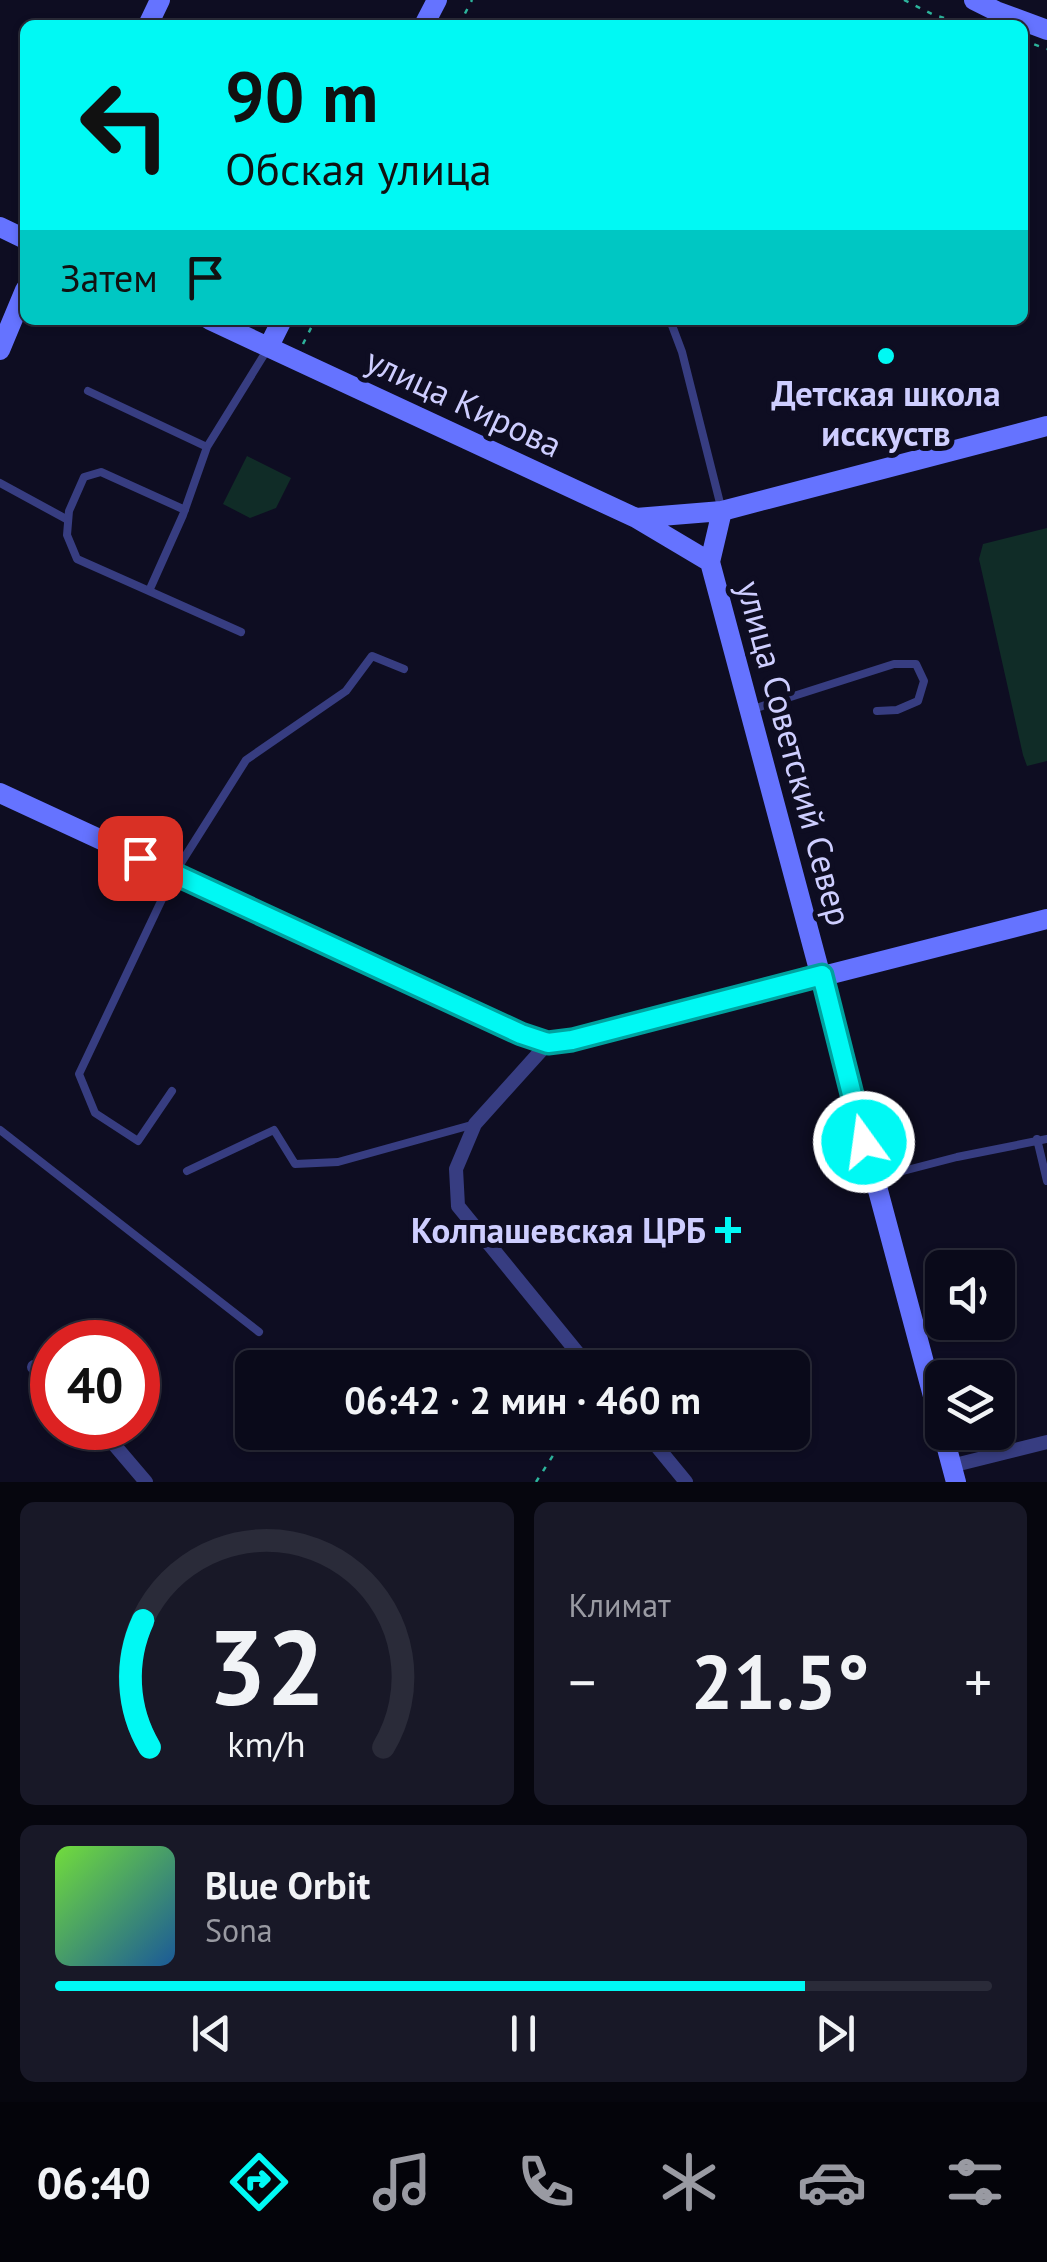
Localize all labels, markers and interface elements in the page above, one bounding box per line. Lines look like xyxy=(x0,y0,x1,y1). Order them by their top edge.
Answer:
text: 90 m xyxy=(225,51,378,141)
icon: left xyxy=(60,60,190,190)
text: Обская улица xyxy=(225,139,492,197)
icon: arrive xyxy=(178,250,233,305)
text: Затем xyxy=(60,253,158,302)
street label: улица Кирова xyxy=(358,336,570,468)
marker: Детская школа исскуств xyxy=(875,345,897,367)
place label: Детская школа исскуств xyxy=(771,370,1001,456)
street label: улица Советский Север xyxy=(727,575,863,931)
pin xyxy=(98,816,183,901)
icon: arrive xyxy=(113,831,168,886)
position arrow xyxy=(812,1090,916,1194)
place label: Колпашевская ЦРБ xyxy=(411,1207,706,1253)
marker: Колпашевская ЦРБ xyxy=(715,1217,741,1243)
map controls xyxy=(925,1250,1015,1450)
button: sound xyxy=(925,1250,1015,1340)
speed limit sign: 40 xyxy=(30,1320,160,1450)
button: layers xyxy=(925,1360,1015,1450)
text: 06:42 · 2 мин · 460 m xyxy=(344,1375,701,1424)
text: Климат xyxy=(569,1584,671,1626)
text: 32 xyxy=(208,1599,326,1734)
text: 21.5° xyxy=(691,1633,870,1730)
text: − xyxy=(569,1646,596,1717)
text: + xyxy=(964,1646,992,1717)
text: km/h xyxy=(228,1721,306,1767)
text: Blue Orbit xyxy=(205,1860,370,1909)
text: Sona xyxy=(205,1909,273,1951)
icon: previous xyxy=(184,2006,239,2061)
icon: pause xyxy=(496,2006,551,2061)
icon: next xyxy=(808,2006,863,2061)
icon: directions xyxy=(224,2147,294,2217)
icon: music xyxy=(367,2147,437,2217)
icon: phone xyxy=(511,2147,581,2217)
icon: climate xyxy=(654,2147,724,2217)
icon: car xyxy=(797,2147,867,2217)
icon: filters xyxy=(940,2147,1010,2217)
text: 06:40 xyxy=(37,2153,151,2211)

